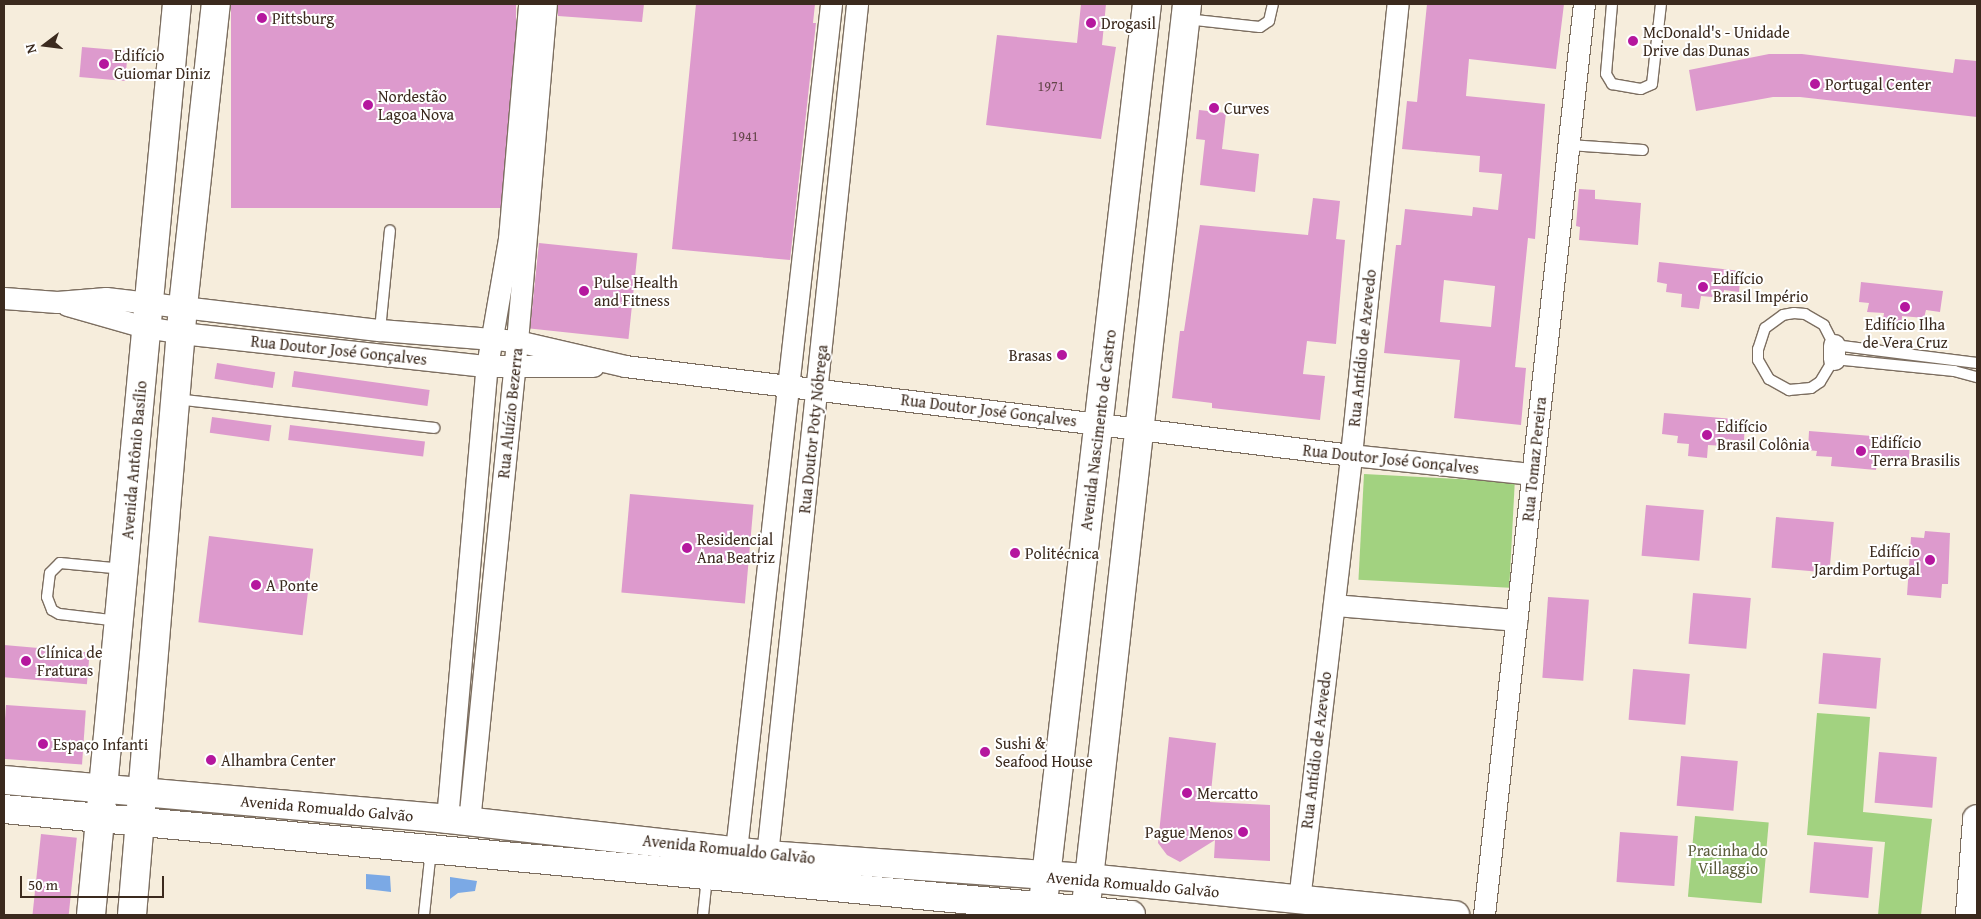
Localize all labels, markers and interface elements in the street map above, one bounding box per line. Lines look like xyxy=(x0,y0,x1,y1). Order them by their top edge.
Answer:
place label: Pittsburg xyxy=(272,8,334,28)
marker: Pittsburg xyxy=(256,12,268,24)
place label: Drogasil xyxy=(1101,13,1156,33)
marker: Drogasil xyxy=(1085,17,1097,29)
north arrow xyxy=(20,20,70,70)
place label: McDonald's - Unidade Drive das Dunas xyxy=(1643,22,1790,60)
marker: McDonald's - Unidade Drive das Dunas xyxy=(1627,35,1639,47)
text: N xyxy=(20,42,41,56)
place label: Edifício Guiomar Diniz xyxy=(114,45,210,83)
marker: Edifício Guiomar Diniz xyxy=(98,58,110,70)
place label: Portugal Center xyxy=(1825,74,1931,94)
house number: 1971 xyxy=(1038,78,1064,94)
marker: Portugal Center xyxy=(1809,78,1821,90)
place label: Nordestão Lagoa Nova xyxy=(378,86,454,124)
place label: Curves xyxy=(1224,98,1269,118)
marker: Nordestão Lagoa Nova xyxy=(362,99,374,111)
marker: Curves xyxy=(1208,102,1220,114)
house number: 1941 xyxy=(732,128,758,144)
street label: Rua Antídio de Azevedo xyxy=(1344,268,1380,428)
place label: Edifício Brasil Império xyxy=(1713,268,1808,306)
place label: Pulse Health and Fitness xyxy=(594,272,678,310)
marker: Edifício Brasil Império xyxy=(1697,281,1709,293)
marker: Pulse Health and Fitness xyxy=(578,285,590,297)
marker: Edifício Ilha de Vera Cruz xyxy=(1899,301,1911,313)
place label: Edifício Ilha de Vera Cruz xyxy=(1862,314,1948,352)
street label: Avenida Nascimento de Castro xyxy=(1076,328,1120,532)
street label: Rua Doutor José Gonçalves xyxy=(250,331,428,369)
street label: Rua Doutor Poty Nóbrega xyxy=(795,344,831,514)
place label: Brasas xyxy=(1009,345,1052,365)
street label: Rua Aluízio Bezerra xyxy=(494,347,526,479)
marker: Brasas xyxy=(1056,349,1068,361)
street label: Avenida Antônio Basílio xyxy=(117,380,151,540)
street label: Rua Doutor José Gonçalves xyxy=(900,390,1078,430)
street label: Rua Tomaz Pereira xyxy=(1518,396,1550,522)
place label: Edifício Brasil Colônia xyxy=(1717,416,1809,454)
marker: Edifício Brasil Colônia xyxy=(1701,429,1713,441)
place label: Edifício Terra Brasilis xyxy=(1871,432,1960,470)
street label: Rua Doutor José Gonçalves xyxy=(1302,440,1480,478)
marker: Edifício Terra Brasilis xyxy=(1855,445,1867,457)
place label: Residencial Ana Beatriz xyxy=(697,529,775,567)
place label: Edifício Jardim Portugal xyxy=(1814,541,1920,579)
marker: Residencial Ana Beatriz xyxy=(681,542,693,554)
place label: Politécnica xyxy=(1025,543,1099,563)
marker: Politécnica xyxy=(1009,547,1021,559)
marker: Edifício Jardim Portugal xyxy=(1924,554,1936,566)
place label: A Ponte xyxy=(266,575,318,595)
marker: A Ponte xyxy=(250,579,262,591)
place label: Clínica de Fraturas xyxy=(37,642,102,680)
marker: Clínica de Fraturas xyxy=(19,654,33,668)
street label: Rua Antídio de Azevedo xyxy=(1297,670,1335,830)
place label: Sushi & Seafood House xyxy=(995,733,1093,771)
place label: Espaço Infanti xyxy=(53,734,148,754)
marker: Espaço Infanti xyxy=(37,738,49,750)
marker: Sushi & Seafood House xyxy=(979,746,991,758)
place label: Alhambra Center xyxy=(221,750,336,770)
marker: Alhambra Center xyxy=(205,754,217,766)
place label: Mercatto xyxy=(1197,783,1258,803)
marker: Mercatto xyxy=(1181,787,1193,799)
street label: Avenida Romualdo Galvão xyxy=(240,791,414,825)
place label: Pague Menos xyxy=(1145,822,1233,842)
marker: Pague Menos xyxy=(1237,826,1249,838)
street label: Avenida Romualdo Galvão xyxy=(642,830,816,868)
park label: Pracinha do Villaggio xyxy=(1688,840,1768,878)
scale bar xyxy=(22,866,166,898)
street label: Avenida Romualdo Galvão xyxy=(1046,867,1220,901)
text: 50 m xyxy=(28,874,58,895)

